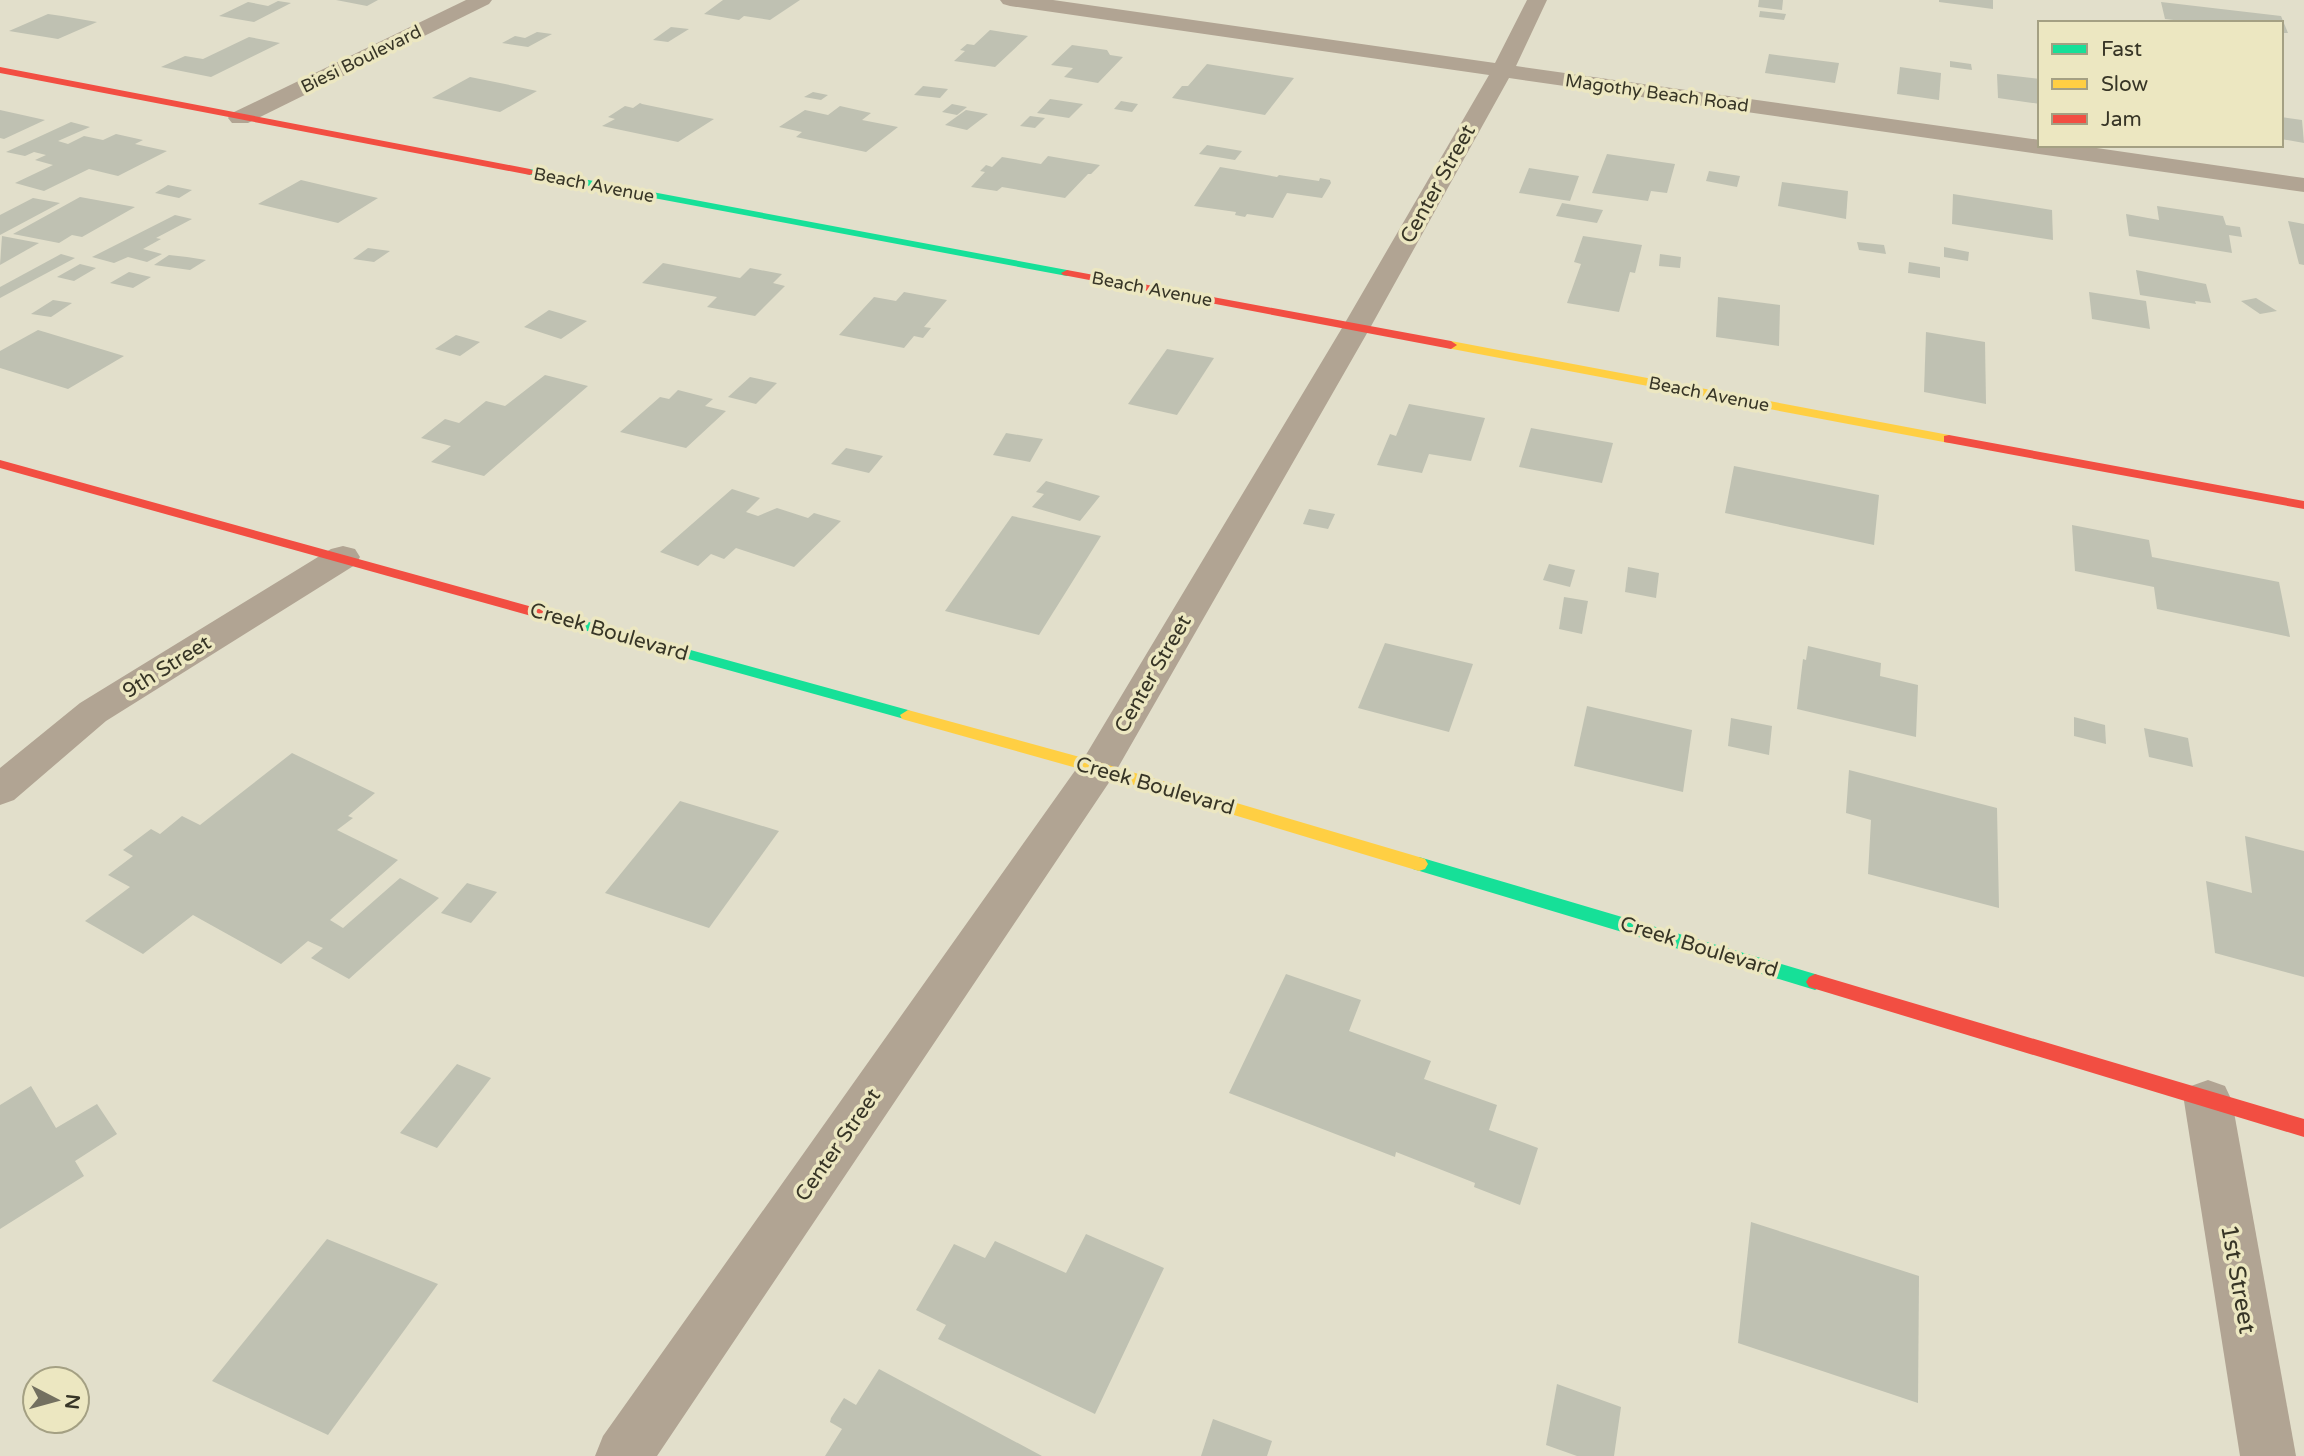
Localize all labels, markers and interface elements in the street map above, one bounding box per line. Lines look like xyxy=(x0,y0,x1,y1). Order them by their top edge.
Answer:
street label: Biesi Boulevard xyxy=(297,20,425,98)
legend xyxy=(2038,21,2283,147)
text: Fast xyxy=(2101,37,2142,62)
street label: Magothy Beach Road xyxy=(1564,69,1750,117)
text: Slow xyxy=(2101,72,2149,97)
text: Jam xyxy=(2101,107,2142,132)
street label: Center Street xyxy=(1395,120,1481,248)
street label: Beach Avenue xyxy=(532,163,656,207)
street label: Beach Avenue xyxy=(1090,267,1214,311)
street label: Beach Avenue xyxy=(1647,372,1771,416)
street label: Creek Boulevard xyxy=(527,597,691,667)
street label: Center Street xyxy=(1109,611,1197,737)
street label: 9th Street xyxy=(118,630,216,704)
street label: Creek Boulevard xyxy=(1073,751,1237,821)
street label: Creek Boulevard xyxy=(1617,911,1781,983)
street label: Center Street xyxy=(790,1084,886,1206)
street label: 1st Street xyxy=(2214,1222,2262,1336)
north arrow xyxy=(21,1365,91,1435)
text: N xyxy=(60,1393,84,1410)

